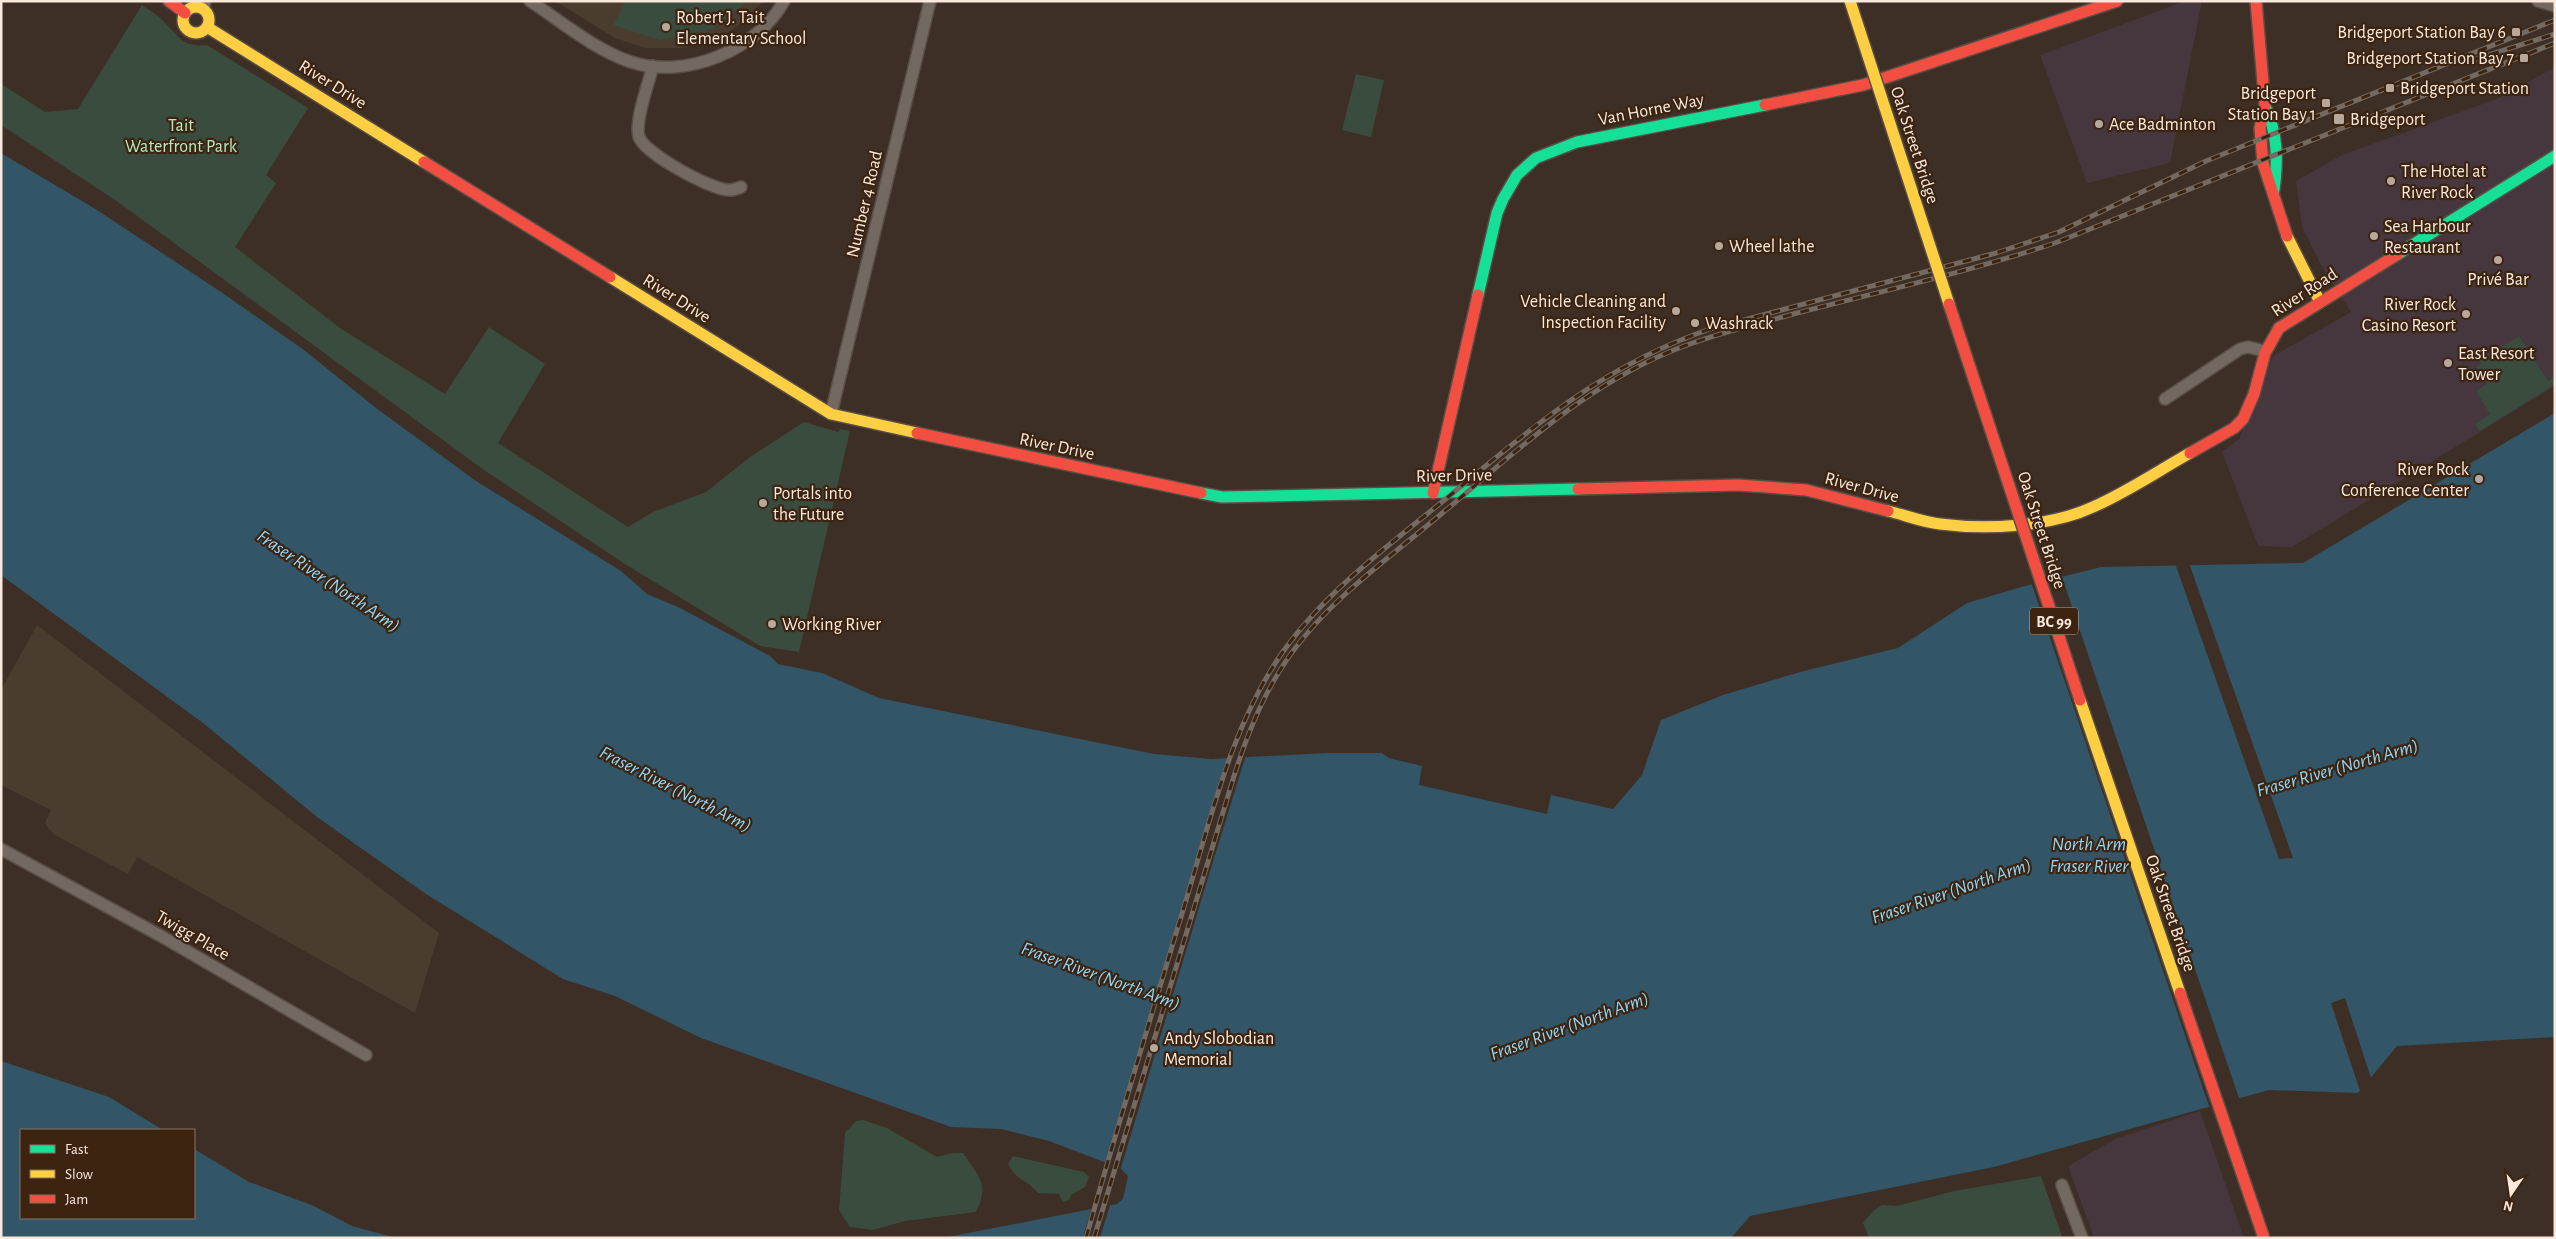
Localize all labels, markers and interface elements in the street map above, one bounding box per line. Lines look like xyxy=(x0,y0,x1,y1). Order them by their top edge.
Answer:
place label: Robert J. Tait Elementary School xyxy=(676,9,807,48)
marker: Robert J. Tait Elementary School xyxy=(660,21,672,33)
place label: Bridgeport Station Bay 6 xyxy=(2337,24,2506,42)
marker: Bridgeport Station Bay 6 xyxy=(2510,26,2522,38)
place label: Bridgeport Station Bay 7 xyxy=(2346,50,2514,68)
marker: Bridgeport Station Bay 7 xyxy=(2518,52,2530,64)
street label: River Drive xyxy=(295,57,370,113)
place label: Bridgeport Station xyxy=(2400,80,2529,98)
marker: Bridgeport Station xyxy=(2384,82,2396,94)
street label: Oak Street Bridge xyxy=(1887,84,1942,206)
place label: Bridgeport Station Bay 1 xyxy=(2228,85,2316,124)
street label: Van Horne Way xyxy=(1597,91,1706,129)
marker: Bridgeport Station Bay 1 xyxy=(2320,97,2332,109)
place label: Bridgeport xyxy=(2350,111,2426,129)
marker: Bridgeport xyxy=(2332,112,2346,126)
place label: Ace Badminton xyxy=(2109,116,2216,134)
park label: Tait Waterfront Park xyxy=(125,117,238,156)
marker: Ace Badminton xyxy=(2093,118,2105,130)
street label: Number 4 Road xyxy=(844,149,886,259)
place label: The Hotel at River Rock xyxy=(2401,163,2487,202)
marker: The Hotel at River Rock xyxy=(2385,175,2397,187)
place label: Sea Harbour Restaurant xyxy=(2384,218,2471,257)
marker: Sea Harbour Restaurant xyxy=(2368,230,2380,242)
place label: Wheel lathe xyxy=(1729,238,1814,256)
marker: Wheel lathe xyxy=(1713,240,1725,252)
marker: Privé Bar xyxy=(2492,254,2504,266)
street label: River Road xyxy=(2268,265,2341,321)
street label: River Drive xyxy=(639,271,714,327)
place label: Privé Bar xyxy=(2467,271,2529,289)
place label: Vehicle Cleaning and Inspection Facility xyxy=(1520,293,1666,332)
place label: River Rock Casino Resort xyxy=(2362,296,2457,335)
marker: Vehicle Cleaning and Inspection Facility xyxy=(1670,305,1682,317)
marker: River Rock Casino Resort xyxy=(2460,308,2472,320)
place label: Washrack xyxy=(1705,315,1774,333)
marker: Washrack xyxy=(1689,317,1701,329)
place label: East Resort Tower xyxy=(2458,345,2535,384)
marker: East Resort Tower xyxy=(2442,357,2454,369)
street label: River Drive xyxy=(1018,430,1096,464)
place label: River Rock Conference Center xyxy=(2341,461,2470,500)
street label: River Drive xyxy=(1416,466,1492,486)
street label: River Drive xyxy=(1823,469,1901,507)
street label: Oak Street Bridge xyxy=(2014,469,2069,591)
marker: River Rock Conference Center xyxy=(2473,473,2485,485)
place label: Portals into the Future xyxy=(773,485,852,524)
marker: Portals into the Future xyxy=(757,497,769,509)
water label: Fraser River (North Arm) xyxy=(253,527,403,636)
road number: BC 99 xyxy=(2030,608,2078,634)
place label: Working River xyxy=(782,616,881,634)
marker: Working River xyxy=(766,618,778,630)
water label: Fraser River (North Arm) xyxy=(2254,736,2421,801)
water label: Fraser River (North Arm) xyxy=(596,743,754,836)
water label: North Arm Fraser River xyxy=(2049,835,2129,876)
street label: Oak Street Bridge xyxy=(2142,853,2198,974)
water label: Fraser River (North Arm) xyxy=(1869,855,2034,928)
street label: Twigg Place xyxy=(153,908,232,964)
water label: Fraser River (North Arm) xyxy=(1019,939,1182,1014)
water label: Fraser River (North Arm) xyxy=(1488,989,1651,1064)
place label: Andy Slobodian Memorial xyxy=(1164,1030,1274,1069)
marker: Andy Slobodian Memorial xyxy=(1148,1042,1160,1054)
legend xyxy=(20,1129,195,1219)
text: Fast xyxy=(65,1142,89,1157)
text: Slow xyxy=(65,1167,93,1182)
north arrow xyxy=(2486,1169,2536,1219)
text: Jam xyxy=(65,1192,88,1207)
text: N xyxy=(2502,1198,2515,1214)

